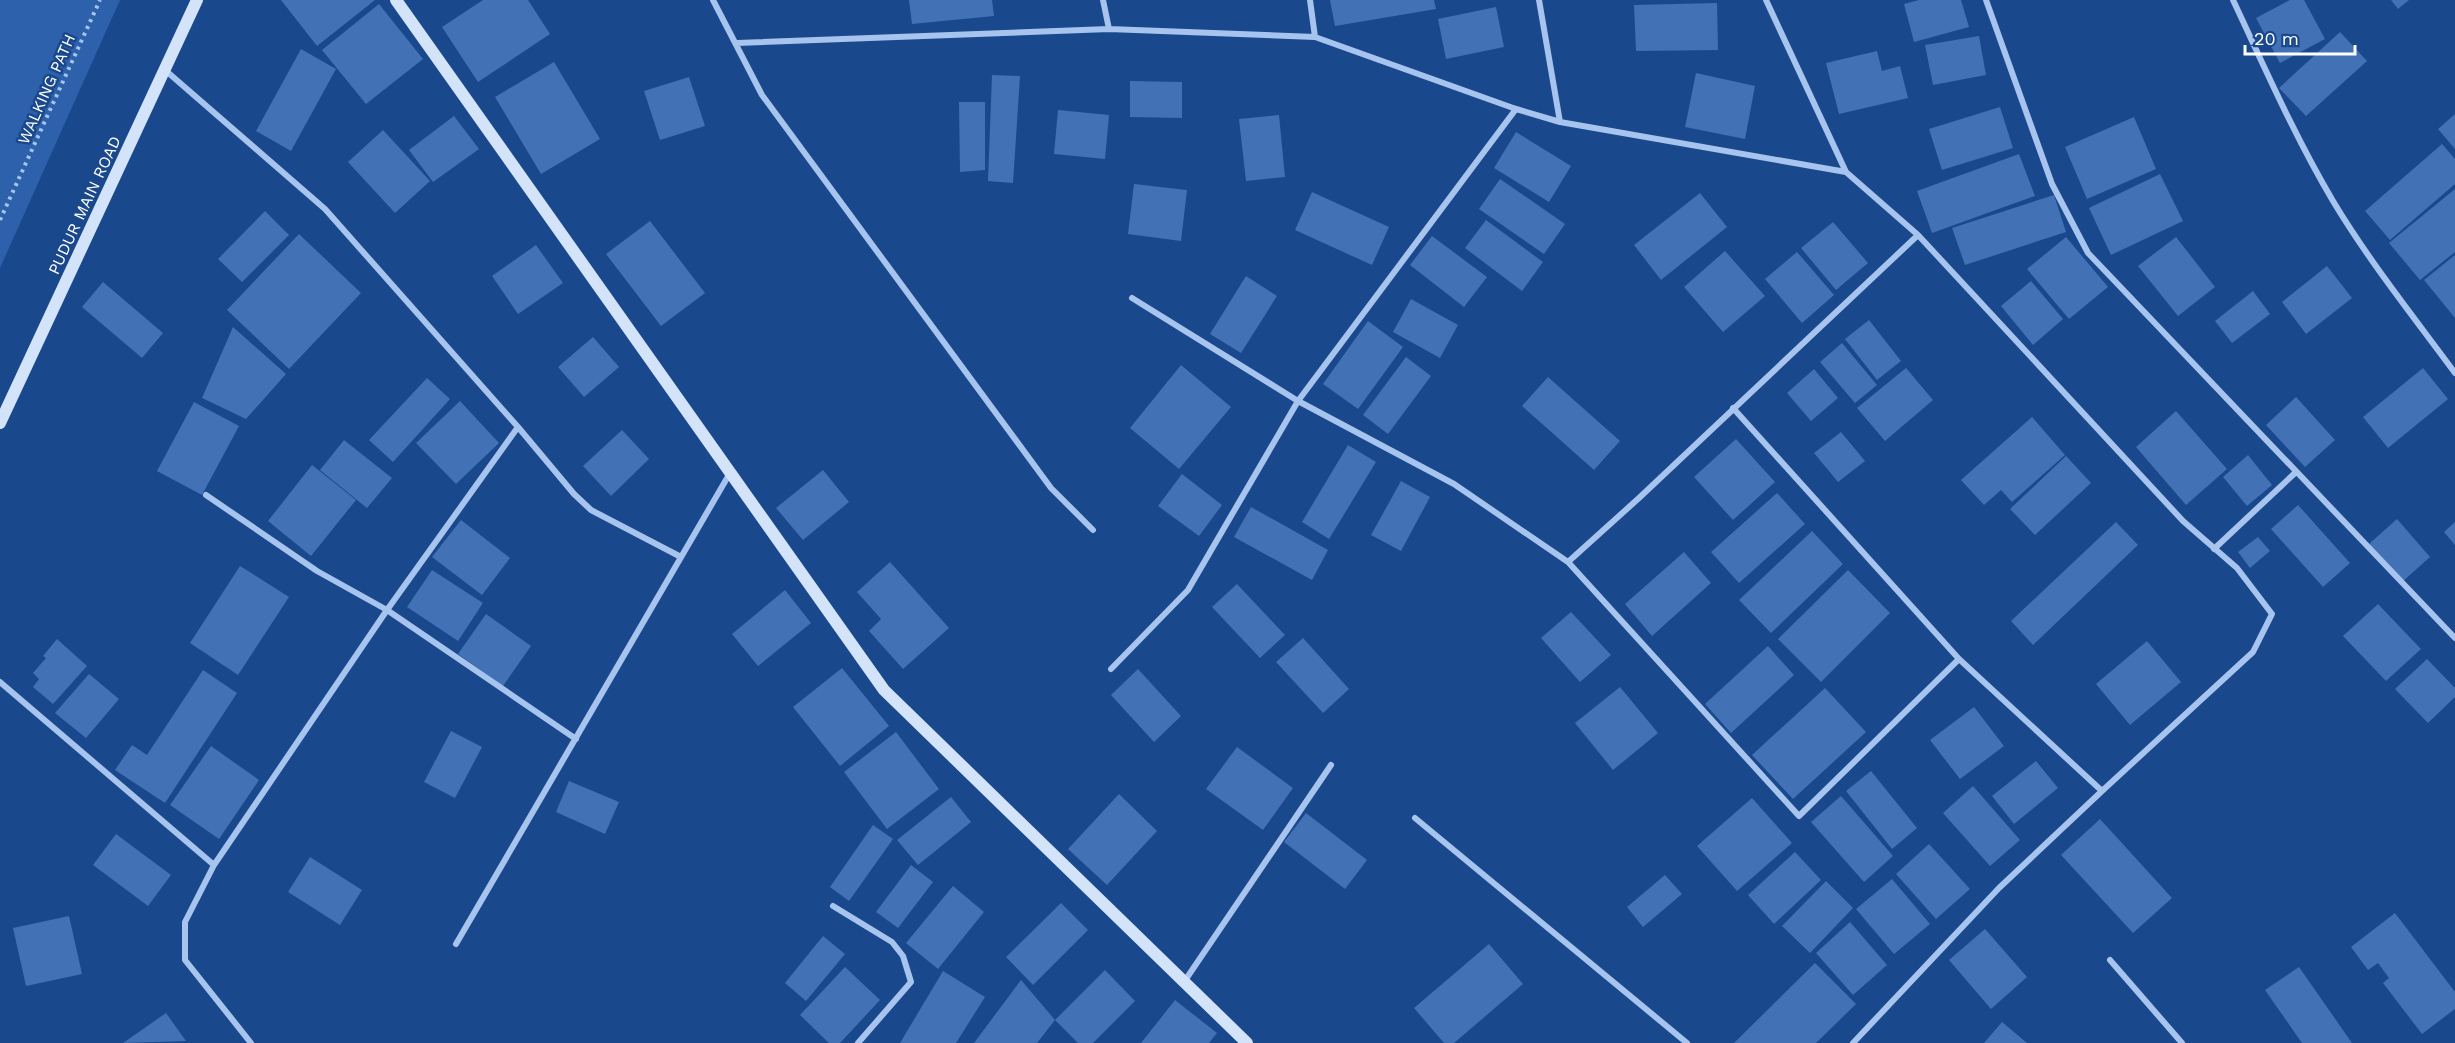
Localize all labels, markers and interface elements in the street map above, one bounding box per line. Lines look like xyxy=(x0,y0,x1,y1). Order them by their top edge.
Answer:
scale bar xyxy=(2245,18,2354,56)
text: 20 m xyxy=(2254,28,2299,49)
street label: WALKING PATH xyxy=(14,31,79,147)
street label: PUDUR MAIN ROAD xyxy=(44,133,125,277)

